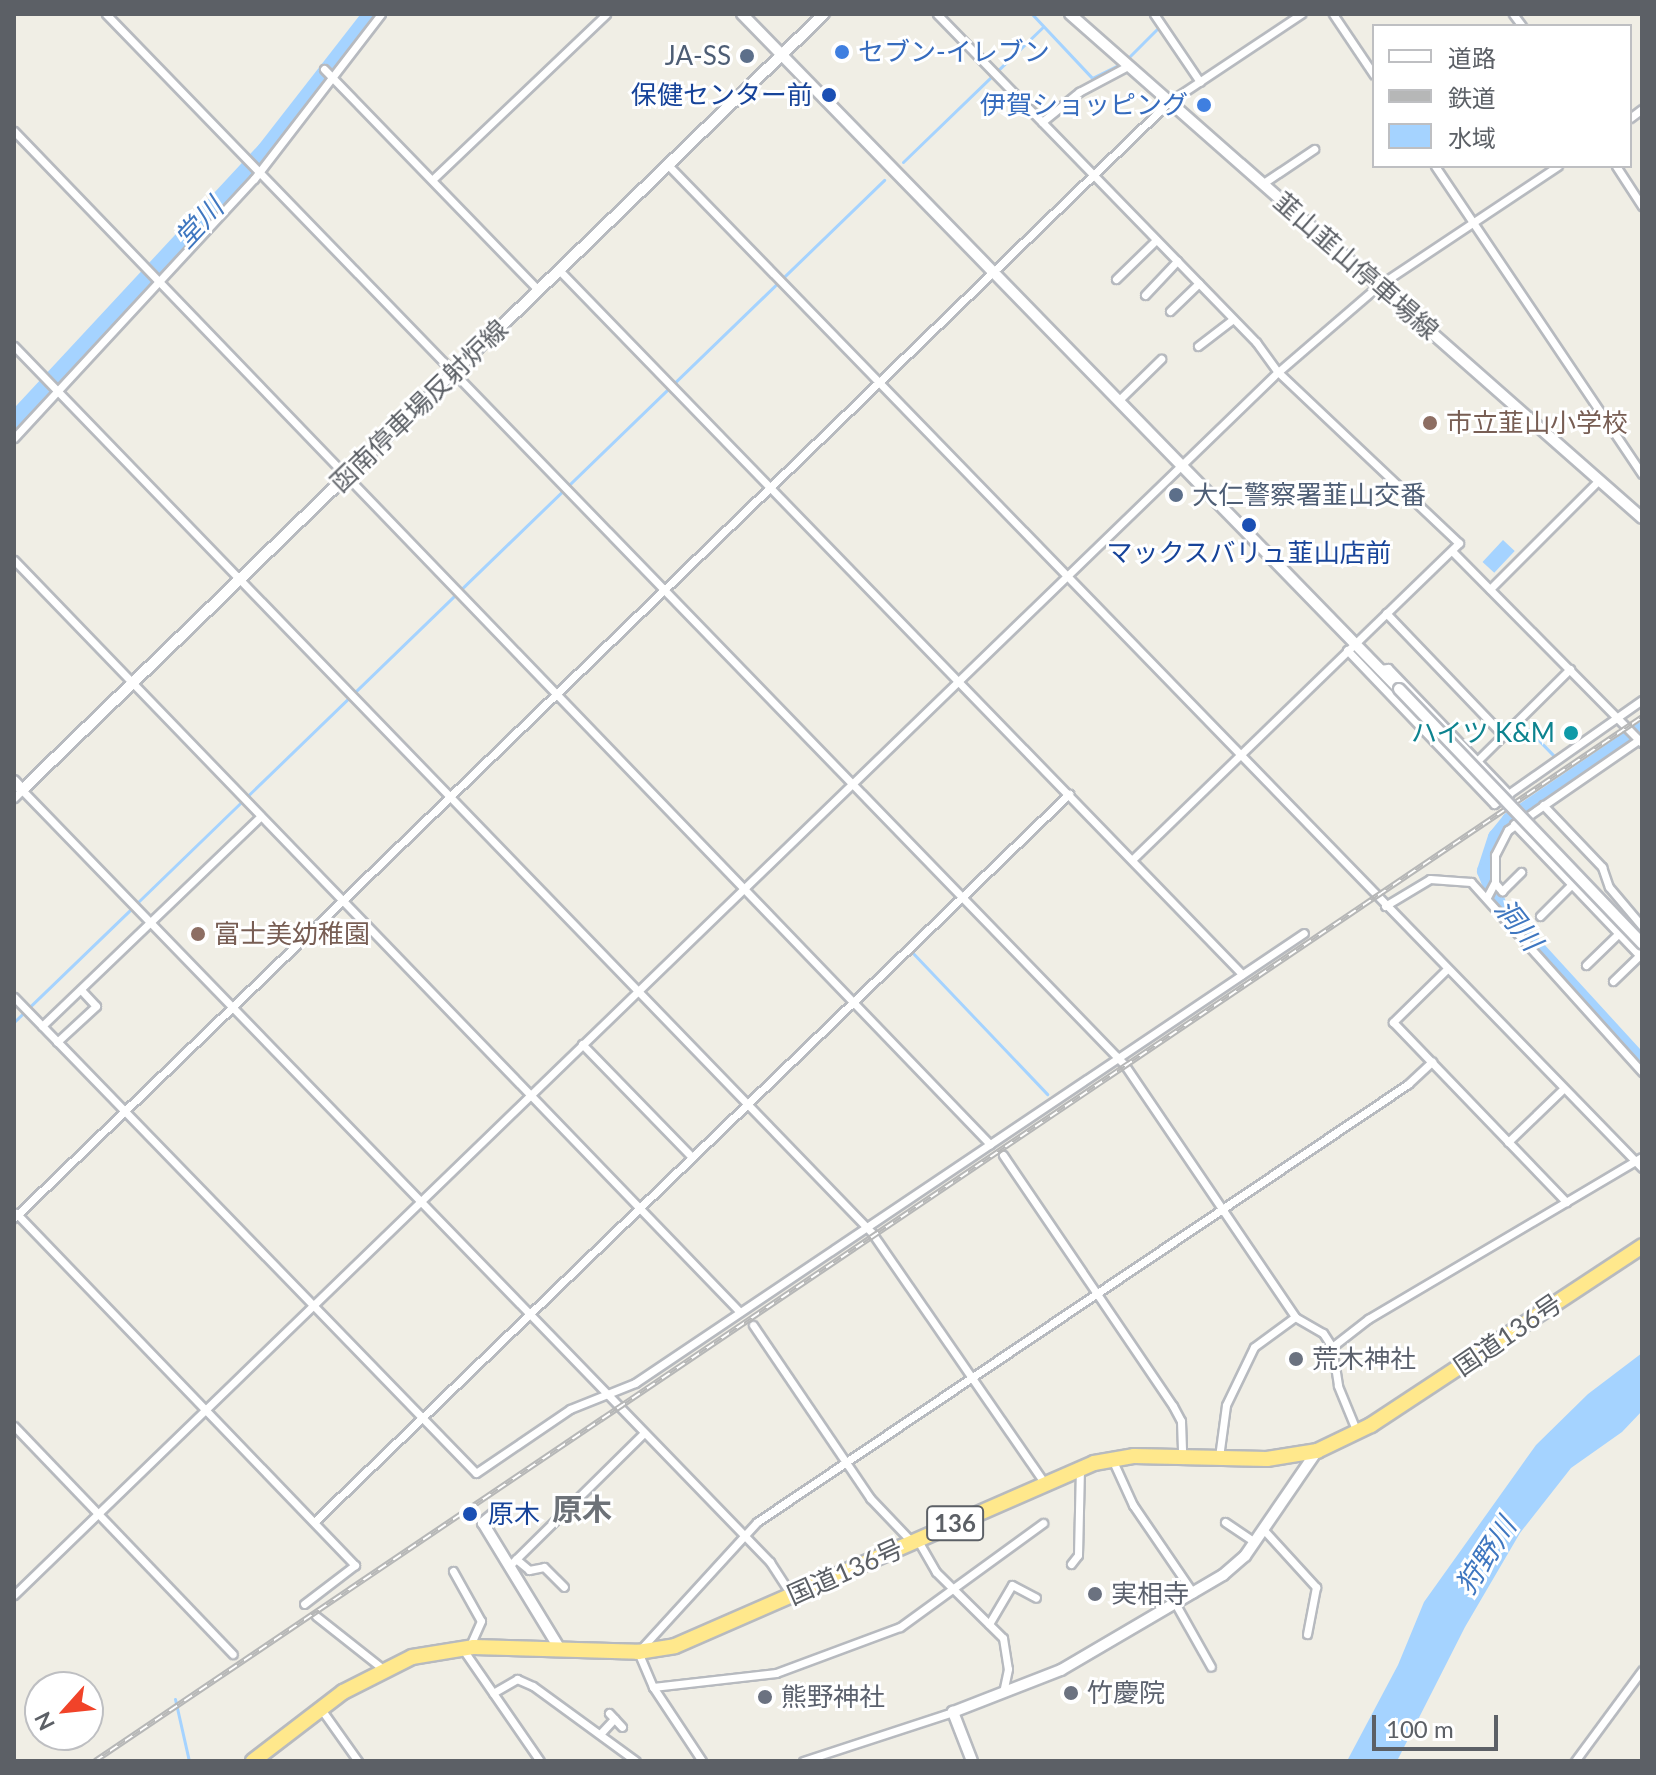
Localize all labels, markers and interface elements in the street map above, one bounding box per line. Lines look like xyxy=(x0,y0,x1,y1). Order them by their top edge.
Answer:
legend xyxy=(1372,24,1632,168)
place label: セブン-イレブン xyxy=(858,36,1050,68)
place label: JA-SS xyxy=(665,40,731,72)
marker: セブン-イレブン xyxy=(833,43,851,61)
text: 道路 xyxy=(1448,43,1496,72)
marker: JA-SS xyxy=(738,47,756,65)
place label: 保健センター前 xyxy=(631,79,813,111)
text: 鉄道 xyxy=(1448,83,1496,112)
marker: 保健センター前 xyxy=(820,86,838,104)
place label: 伊賀ショッピング xyxy=(980,89,1188,121)
marker: 伊賀ショッピング xyxy=(1195,96,1213,114)
text: 水域 xyxy=(1448,123,1496,152)
street label: 韮山韮山停車場線 xyxy=(1267,186,1445,346)
water label: 堂川 xyxy=(167,190,229,254)
street label: 函南停車場反射炉線 xyxy=(324,314,514,498)
place label: 市立韮山小学校 xyxy=(1446,407,1628,439)
marker: 市立韮山小学校 xyxy=(1421,414,1439,432)
place label: 大仁警察署韮山交番 xyxy=(1192,479,1426,511)
marker: 大仁警察署韮山交番 xyxy=(1167,486,1185,504)
marker: マックスバリュ韮山店前 xyxy=(1240,516,1258,534)
place label: マックスバリュ韮山店前 xyxy=(1106,537,1392,569)
place label: ハイツ K&M xyxy=(1410,717,1555,749)
marker: ハイツ K&M xyxy=(1562,724,1580,742)
water label: 洞川 xyxy=(1489,892,1549,956)
place label: 富士美幼稚園 xyxy=(214,918,370,950)
marker: 富士美幼稚園 xyxy=(189,925,207,943)
street label: 国道136号 xyxy=(1448,1288,1568,1382)
place label: 荒木神社 xyxy=(1312,1343,1416,1375)
marker: 荒木神社 xyxy=(1287,1350,1305,1368)
district label: 原木 xyxy=(552,1490,612,1526)
place label: 原木 xyxy=(488,1498,540,1530)
marker: 原木 xyxy=(459,1503,481,1525)
road number: 136 xyxy=(925,1503,985,1543)
water label: 狩野川 xyxy=(1448,1511,1522,1599)
street label: 国道136号 xyxy=(782,1533,908,1611)
place label: 実相寺 xyxy=(1111,1578,1189,1610)
marker: 実相寺 xyxy=(1086,1585,1104,1603)
north arrow xyxy=(24,1671,104,1751)
place label: 竹慶院 xyxy=(1087,1677,1165,1709)
place label: 熊野神社 xyxy=(781,1681,885,1713)
marker: 竹慶院 xyxy=(1062,1684,1080,1702)
marker: 熊野神社 xyxy=(756,1688,774,1706)
scale bar xyxy=(1376,1699,1502,1749)
text: N xyxy=(28,1708,60,1735)
text: 100 m xyxy=(1386,1714,1454,1743)

